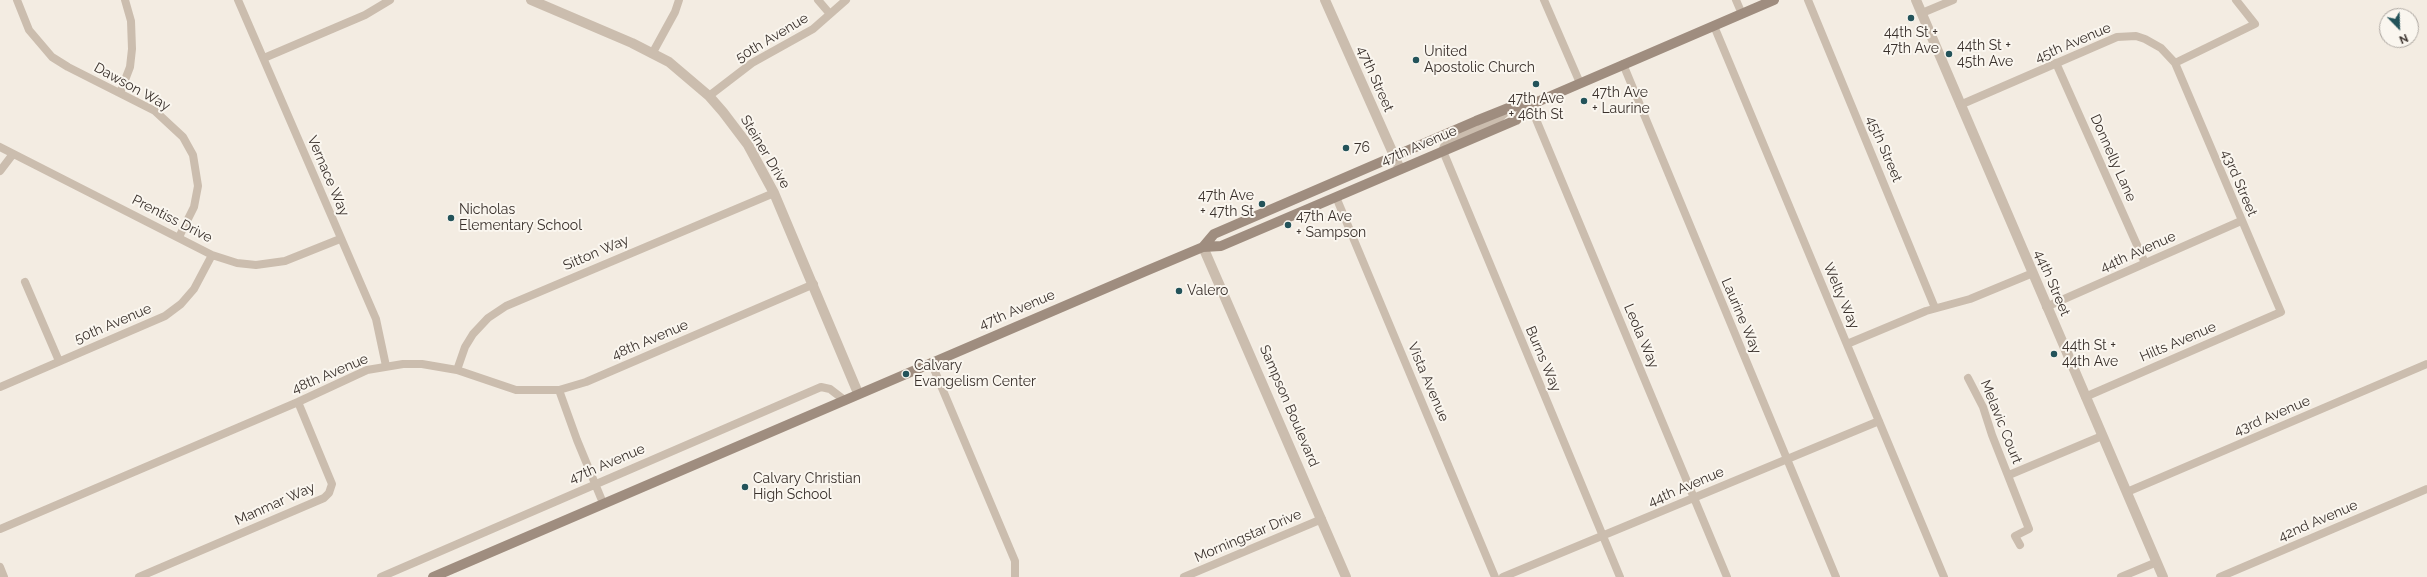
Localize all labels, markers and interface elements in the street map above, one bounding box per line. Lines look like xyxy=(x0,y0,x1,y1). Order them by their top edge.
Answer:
north arrow xyxy=(2379,8,2419,48)
street label: 50th Avenue xyxy=(733,10,811,66)
marker: 44th St + 47th Ave xyxy=(1906,13,1916,23)
street label: 45th Avenue xyxy=(2033,19,2113,67)
place label: 44th St + 47th Ave xyxy=(1883,25,1939,58)
text: N xyxy=(2397,31,2410,46)
place label: 44th St + 45th Ave xyxy=(1957,38,2013,70)
street label: 47th Street xyxy=(1353,43,1397,115)
place label: United Apostolic Church xyxy=(1424,44,1535,76)
marker: 44th St + 45th Ave xyxy=(1944,49,1954,59)
marker: United Apostolic Church xyxy=(1411,55,1421,65)
street label: Dawson Way xyxy=(91,59,173,115)
marker: 47th Ave + 46th St xyxy=(1531,79,1541,89)
place label: 47th Ave + Laurine xyxy=(1592,85,1650,118)
place label: 47th Ave + 46th St xyxy=(1508,91,1564,124)
marker: 47th Ave + Laurine xyxy=(1579,96,1589,106)
street label: Steiner Drive xyxy=(737,112,793,192)
street label: Donnelly Lane xyxy=(2086,112,2140,204)
street label: 45th Street xyxy=(1862,113,1906,185)
street label: 47th Avenue xyxy=(1379,123,1459,169)
street label: Vernace Way xyxy=(304,133,352,219)
place label: 76 xyxy=(1354,140,1370,156)
marker: 76 xyxy=(1341,143,1351,153)
street label: 43rd Street xyxy=(2217,147,2261,219)
place label: 47th Ave + 47th St xyxy=(1198,188,1254,220)
street label: Prentiss Drive xyxy=(129,192,215,246)
marker: 47th Ave + 47th St xyxy=(1257,199,1267,209)
place label: Nicholas Elementary School xyxy=(459,202,582,234)
place label: 47th Ave + Sampson xyxy=(1296,209,1366,242)
marker: Nicholas Elementary School xyxy=(446,213,456,223)
marker: 47th Ave + Sampson xyxy=(1283,220,1293,230)
street label: 44th Avenue xyxy=(2098,228,2178,276)
street label: Sitton Way xyxy=(561,232,631,274)
street label: 44th Street xyxy=(2030,247,2074,319)
street label: Welty Way xyxy=(1819,260,1863,332)
street label: Laurine Way xyxy=(1717,275,1765,357)
place label: Valero xyxy=(1187,283,1228,299)
marker: Valero xyxy=(1174,286,1184,296)
street label: 47th Avenue xyxy=(977,287,1057,333)
street label: 50th Avenue xyxy=(72,300,154,348)
street label: Leola Way xyxy=(1620,301,1662,371)
street label: 48th Avenue xyxy=(609,316,691,364)
street label: Hilts Avenue xyxy=(2137,318,2219,366)
street label: Burns Way xyxy=(1522,324,1564,394)
place label: 44th St + 44th Ave xyxy=(2062,338,2118,370)
street label: Vista Avenue xyxy=(1404,340,1452,424)
street label: Sampson Boulevard xyxy=(1256,343,1322,469)
marker: 44th St + 44th Ave xyxy=(2049,349,2059,359)
street label: 48th Avenue xyxy=(289,350,371,398)
place label: Calvary Evangelism Center xyxy=(914,358,1036,390)
marker: Calvary Evangelism Center xyxy=(901,369,911,379)
street label: Melavic Court xyxy=(1977,377,2025,467)
street label: 43rd Avenue xyxy=(2231,392,2313,440)
street label: 47th Avenue xyxy=(567,441,647,487)
street label: 44th Avenue xyxy=(1646,463,1726,511)
place label: Calvary Christian High School xyxy=(753,471,861,504)
street label: Manmar Way xyxy=(232,479,318,529)
marker: Calvary Christian High School xyxy=(740,482,750,492)
street label: 42nd Avenue xyxy=(2276,497,2360,545)
street label: Morningstar Drive xyxy=(1192,506,1304,566)

